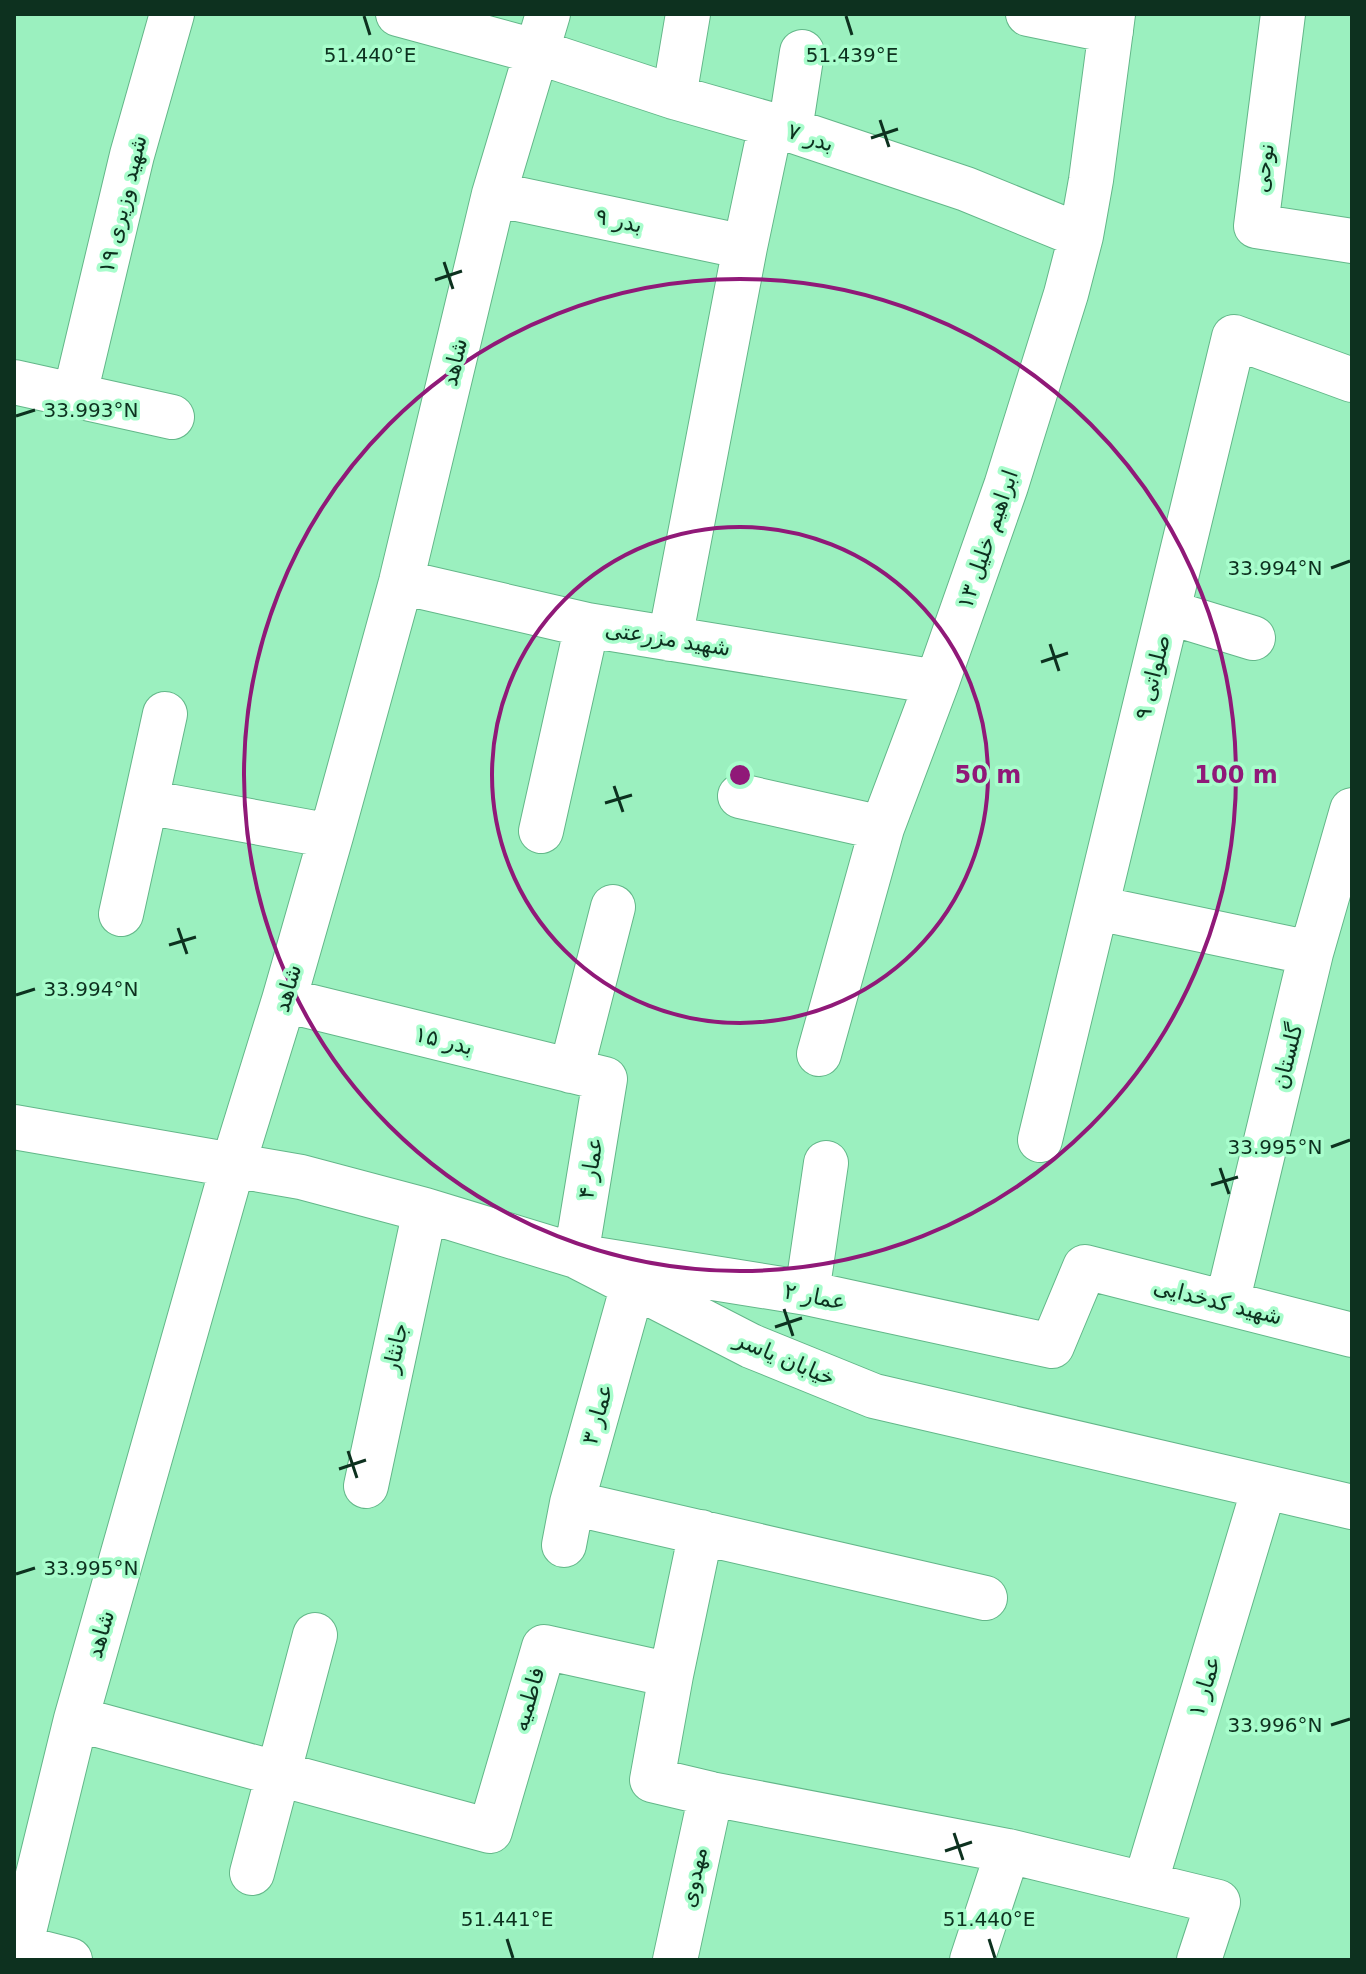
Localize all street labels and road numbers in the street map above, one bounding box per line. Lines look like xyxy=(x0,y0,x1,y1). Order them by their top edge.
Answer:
street label: بدر ۷ xyxy=(785,118,837,157)
street label: شهید وزیری ۱۹ xyxy=(93,133,152,276)
street label: نوحی xyxy=(1248,142,1279,194)
street label: بدر ۹ xyxy=(593,203,645,238)
street label: شاهد xyxy=(437,336,472,388)
street label: ابراهیم خلیل ۱۳ xyxy=(952,466,1024,612)
street label: شهید مزرعتی xyxy=(604,616,732,661)
street label: صلواتی ۹ xyxy=(1130,632,1175,722)
street label: شاهد xyxy=(269,961,306,1015)
street label: گلستان xyxy=(1267,1020,1308,1092)
street label: بدر ۱۵ xyxy=(412,1021,475,1060)
street label: عمار ۴ xyxy=(573,1136,608,1201)
street label: شهید کدخدایی xyxy=(1151,1273,1285,1330)
street label: عمار ۲ xyxy=(782,1278,848,1315)
street label: جانثار xyxy=(378,1321,413,1376)
street label: خیابان یاسر xyxy=(730,1326,839,1391)
street label: عمار ۳ xyxy=(577,1381,618,1447)
street label: شاهد xyxy=(82,1607,119,1661)
street label: عمار ۱ xyxy=(1183,1653,1225,1719)
street label: فاطمیه xyxy=(507,1664,550,1734)
street label: مهدوی xyxy=(675,1845,712,1910)

